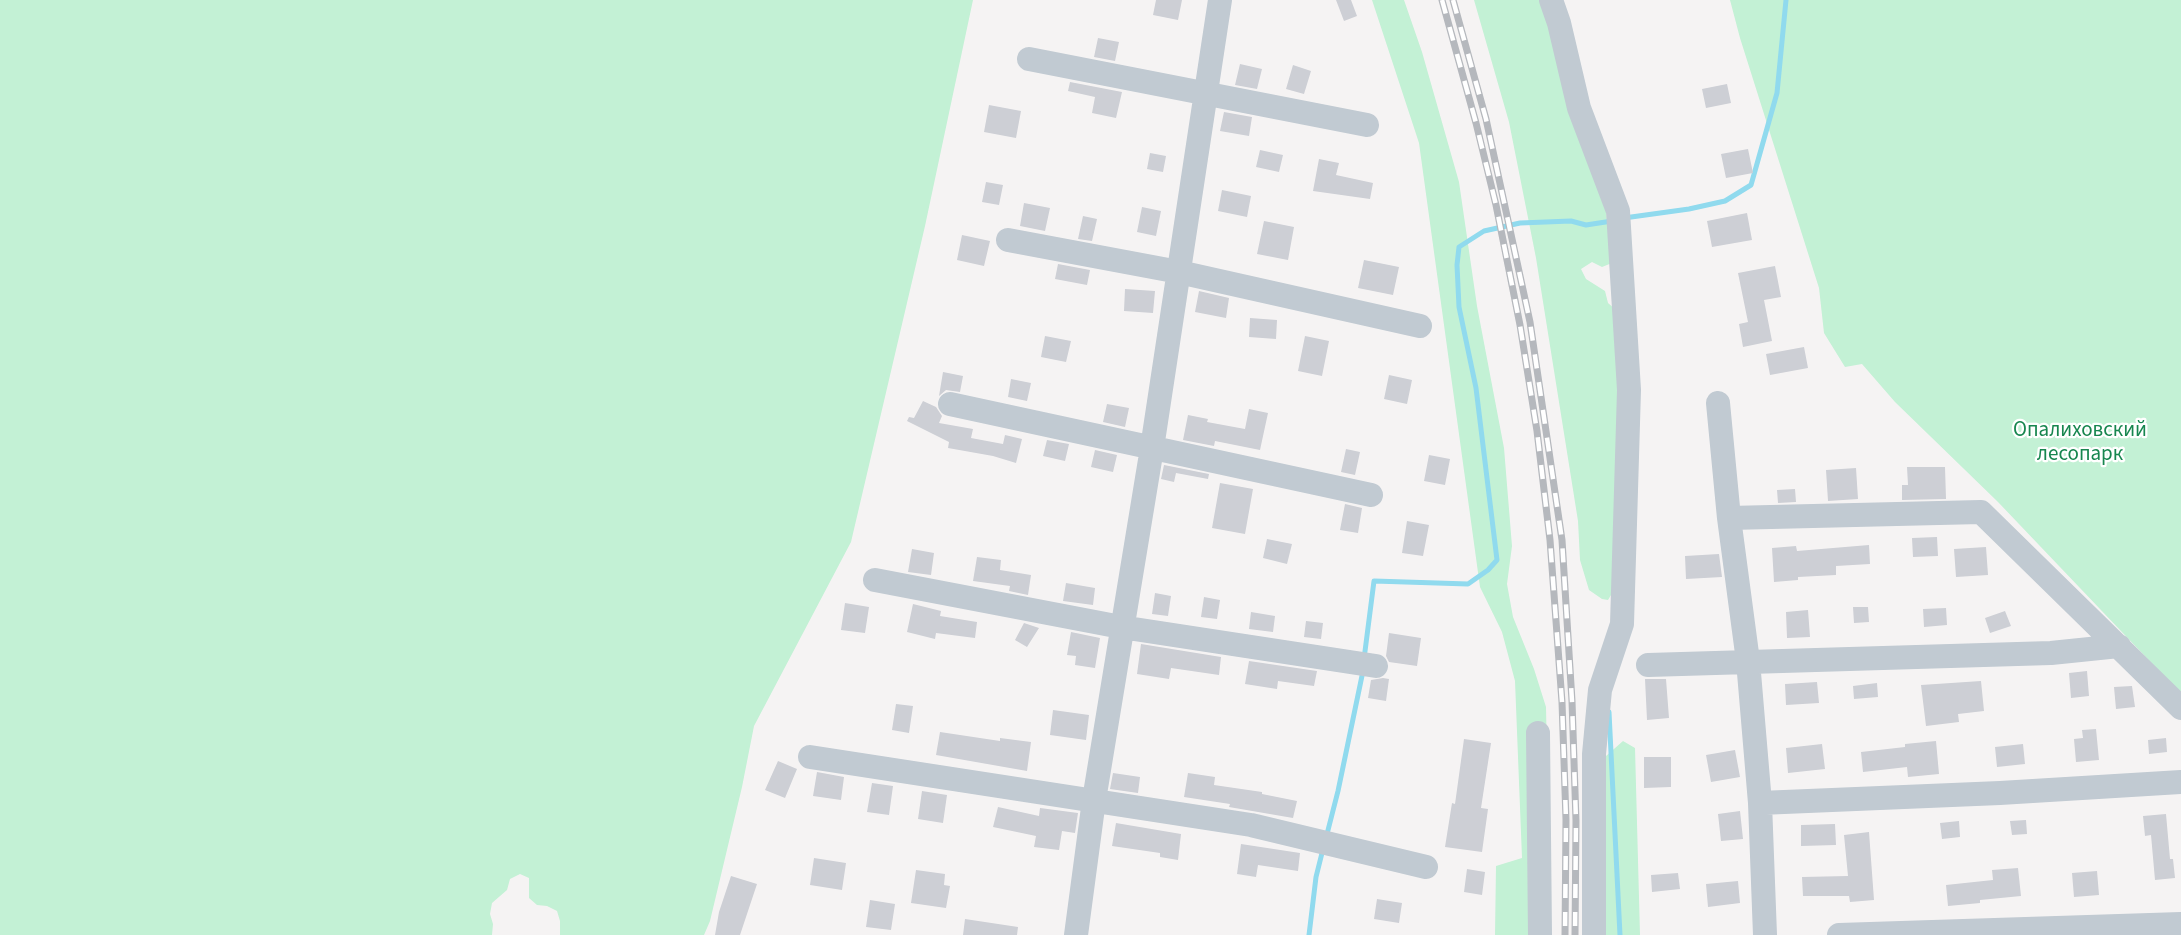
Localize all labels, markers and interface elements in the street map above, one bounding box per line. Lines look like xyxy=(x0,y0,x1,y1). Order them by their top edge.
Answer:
park label: Опалиховский лесопарк xyxy=(2013,418,2147,468)

